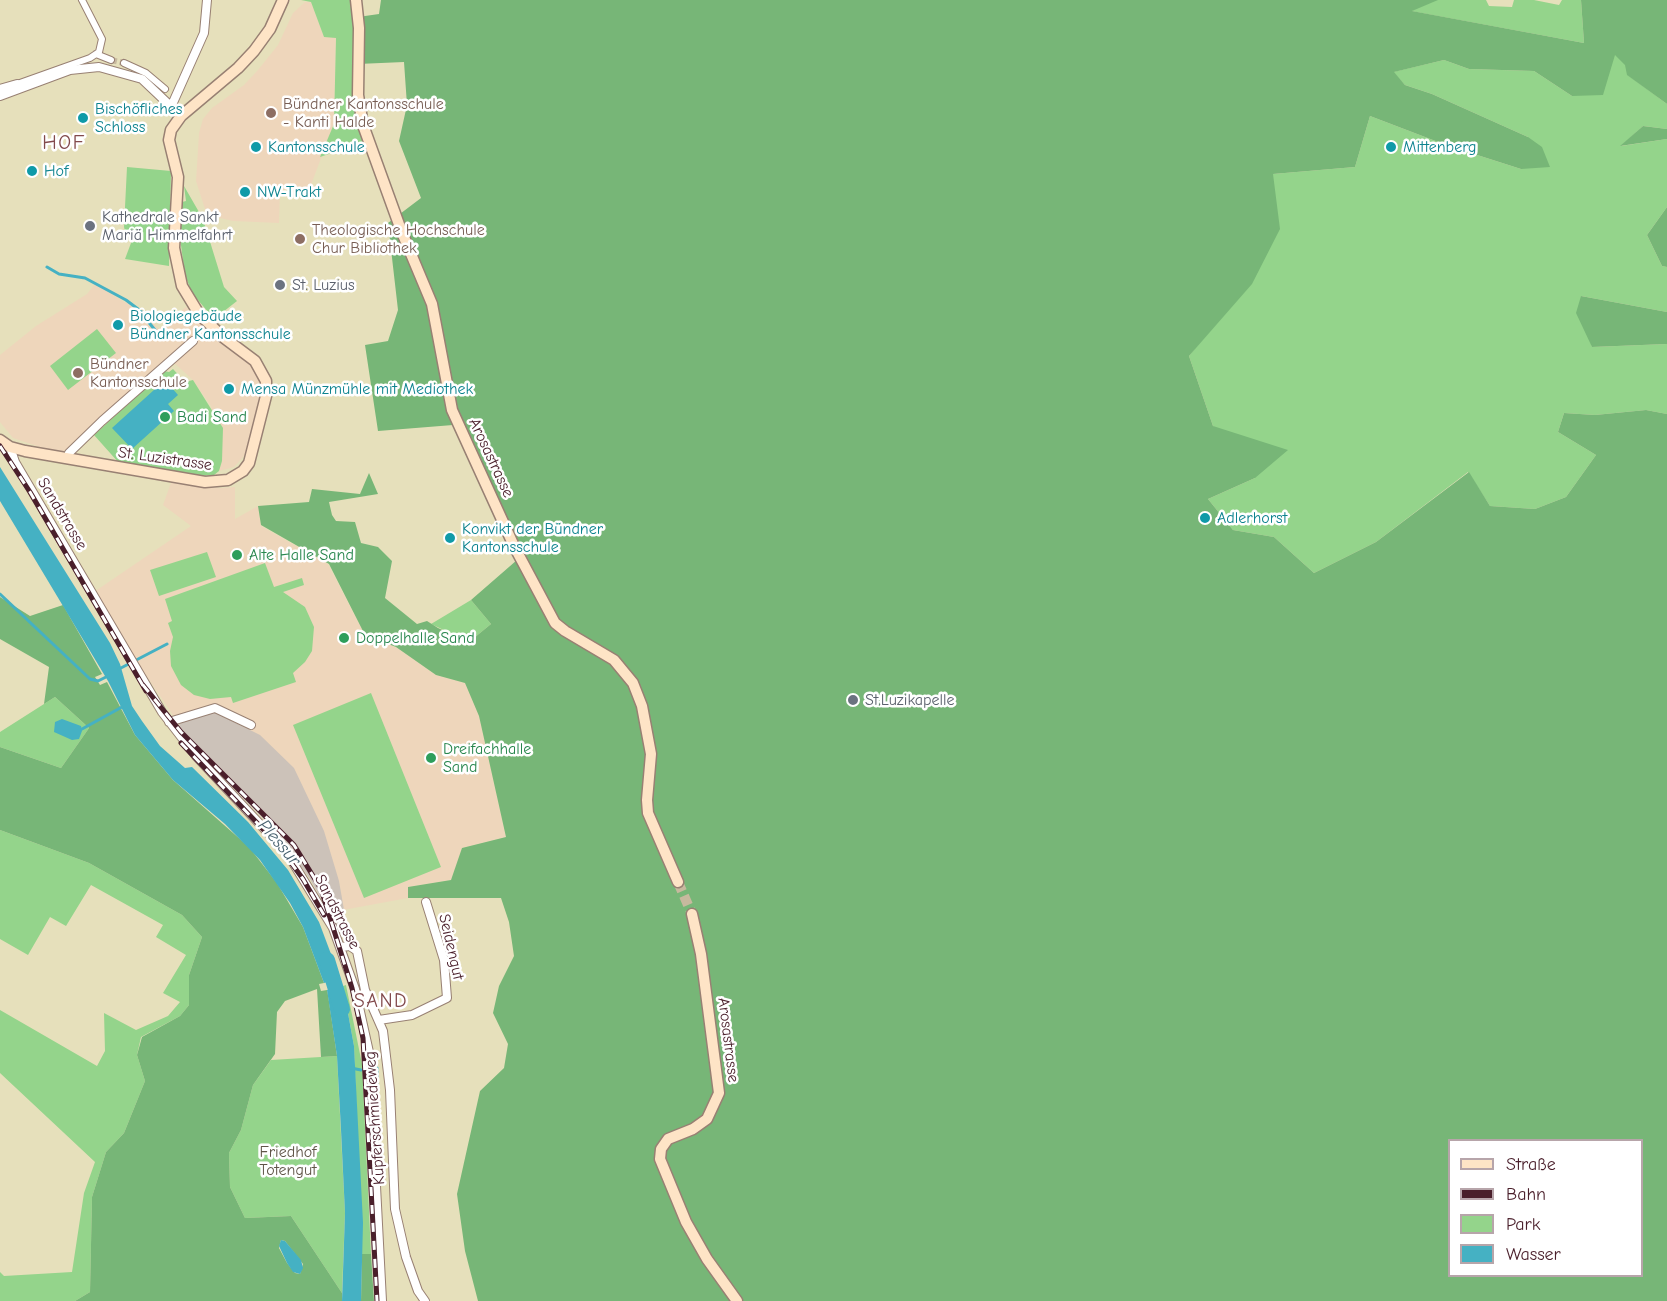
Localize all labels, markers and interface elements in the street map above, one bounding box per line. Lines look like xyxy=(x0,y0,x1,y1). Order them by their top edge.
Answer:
place label: Bündner Kantonsschule - Kanti Halde xyxy=(283,94,444,132)
place label: Bischöfliches Schloss xyxy=(95,99,182,137)
marker: Bündner Kantonsschule - Kanti Halde xyxy=(264,106,278,120)
marker: Bischöfliches Schloss xyxy=(76,111,90,125)
district label: HOF xyxy=(42,131,86,155)
place label: Kantonsschule xyxy=(268,137,365,157)
place label: Mittenberg xyxy=(1403,137,1477,157)
marker: Kantonsschule xyxy=(249,140,263,154)
marker: Mittenberg xyxy=(1384,140,1398,154)
place label: Hof xyxy=(44,161,68,181)
marker: Hof xyxy=(25,164,39,178)
place label: NW-Trakt xyxy=(257,182,321,202)
marker: NW-Trakt xyxy=(238,185,252,199)
place label: Kathedrale Sankt Mariä Himmelfahrt xyxy=(102,207,232,245)
marker: Kathedrale Sankt Mariä Himmelfahrt xyxy=(83,219,97,233)
place label: Theologische Hochschule Chur Bibliothek xyxy=(312,220,485,258)
marker: Theologische Hochschule Chur Bibliothek xyxy=(293,232,307,246)
place label: St. Luzius xyxy=(292,275,355,295)
marker: St. Luzius xyxy=(273,278,287,292)
place label: Biologiegebäude Bündner Kantonsschule xyxy=(130,306,291,344)
marker: Biologiegebäude Bündner Kantonsschule xyxy=(111,318,125,332)
place label: Bündner Kantonsschule xyxy=(90,354,187,392)
marker: Bündner Kantonsschule xyxy=(71,366,85,380)
place label: Mensa Münzmühle mit Mediothek xyxy=(241,379,473,399)
marker: Mensa Münzmühle mit Mediothek xyxy=(222,382,236,396)
place label: Badi Sand xyxy=(177,407,247,427)
marker: Badi Sand xyxy=(158,410,172,424)
street label: Arosastrasse xyxy=(464,415,518,501)
street label: St. Luzistrasse xyxy=(117,443,213,475)
street label: Sandstrasse xyxy=(33,474,91,554)
place label: Adlerhorst xyxy=(1217,508,1287,528)
marker: Adlerhorst xyxy=(1198,511,1212,525)
place label: Konvikt der Bündner Kantonsschule xyxy=(462,519,603,557)
marker: Konvikt der Bündner Kantonsschule xyxy=(443,531,457,545)
place label: Alte Halle Sand xyxy=(249,545,354,565)
marker: Alte Halle Sand xyxy=(230,548,244,562)
place label: Doppelhalle Sand xyxy=(356,628,475,648)
marker: Doppelhalle Sand xyxy=(337,631,351,645)
place label: St.Luzikapelle xyxy=(865,690,955,710)
marker: St.Luzikapelle xyxy=(846,693,860,707)
place label: Dreifachhalle Sand xyxy=(443,739,531,777)
marker: Dreifachhalle Sand xyxy=(424,751,438,765)
water label: Plessur xyxy=(253,815,305,871)
street label: Sandstrasse xyxy=(310,871,364,953)
street label: Seidengut xyxy=(434,912,468,982)
district label: SAND xyxy=(354,989,408,1013)
street label: Arosastrasse xyxy=(713,996,743,1084)
street label: Kupferschmiedeweg xyxy=(361,1050,389,1186)
legend xyxy=(1448,1139,1643,1277)
park label: Friedhof Totengut xyxy=(259,1142,317,1180)
text: Straße xyxy=(1506,1154,1556,1175)
text: Bahn xyxy=(1506,1184,1546,1205)
text: Park xyxy=(1506,1214,1540,1235)
text: Wasser xyxy=(1506,1244,1561,1265)

